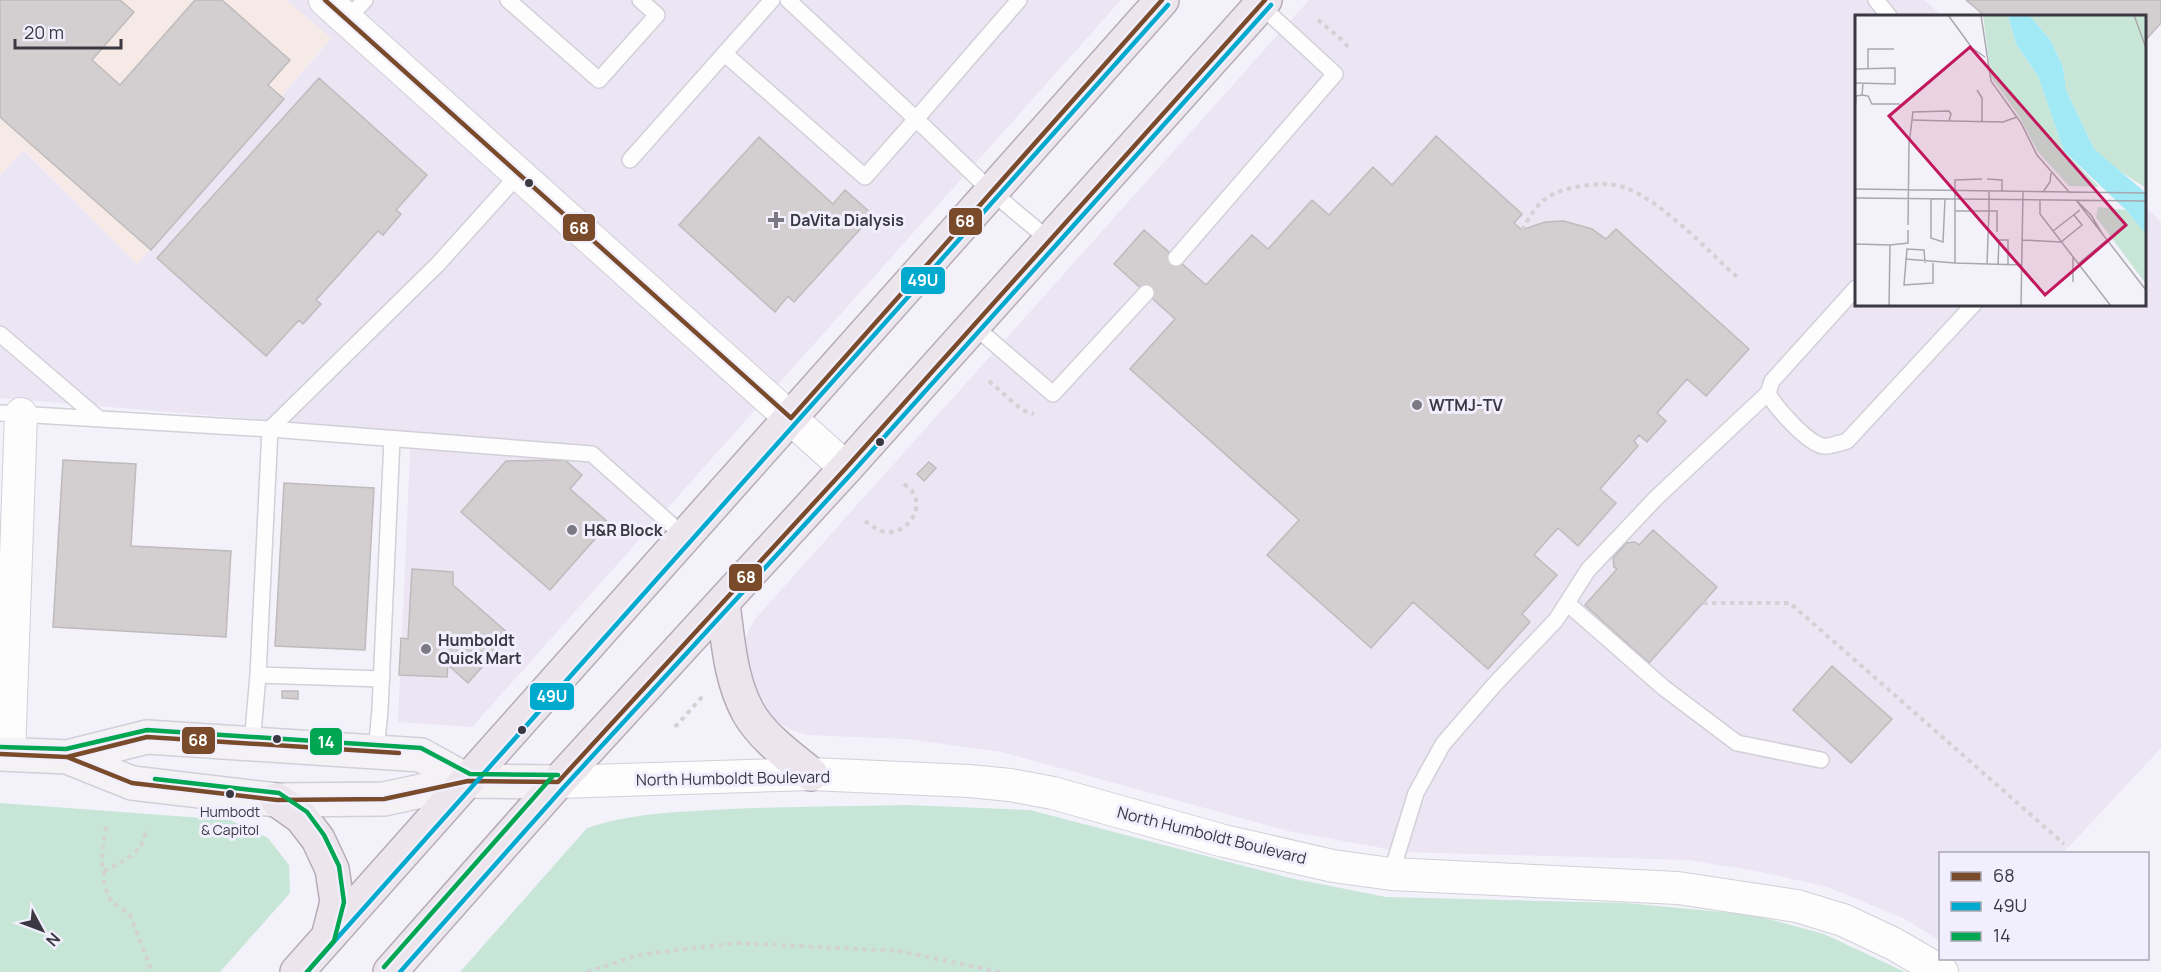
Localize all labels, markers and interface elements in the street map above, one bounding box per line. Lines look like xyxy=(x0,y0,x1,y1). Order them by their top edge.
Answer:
scale bar xyxy=(15,12,122,50)
inset map xyxy=(1855,15,2146,306)
text: 20 m xyxy=(24,20,64,44)
unlabelled marker xyxy=(523,177,535,189)
line badge: 68 xyxy=(948,207,983,236)
place label: DaVita Dialysis xyxy=(790,209,904,231)
text: 68 xyxy=(955,210,975,232)
marker: DaVita Dialysis xyxy=(767,211,785,229)
line badge: 68 xyxy=(562,213,596,242)
text: 68 xyxy=(569,217,589,239)
line badge: 49U xyxy=(900,266,946,295)
text: 49U xyxy=(908,269,938,291)
place label: WTMJ-TV xyxy=(1429,394,1503,416)
marker: WTMJ-TV xyxy=(1410,398,1424,412)
unlabelled marker xyxy=(874,436,886,448)
place label: H&R Block xyxy=(584,519,663,541)
marker: H&R Block xyxy=(565,523,579,537)
line badge: 68 xyxy=(728,563,763,592)
text: 68 xyxy=(736,566,756,588)
place label: Humboldt Quick Mart xyxy=(438,629,522,669)
marker: Humboldt Quick Mart xyxy=(419,642,433,656)
line badge: 49U xyxy=(529,682,575,711)
text: 49U xyxy=(537,685,567,707)
unlabelled marker xyxy=(516,724,528,736)
line badge: 68 xyxy=(181,726,216,755)
line badge: 14 xyxy=(309,727,343,756)
text: 68 xyxy=(188,729,208,751)
text: 14 xyxy=(318,731,334,753)
unlabelled marker xyxy=(271,733,283,745)
street label: North Humboldt Boulevard xyxy=(636,765,830,791)
marker: Humbodt & Capitol xyxy=(224,788,236,800)
street label: North Humboldt Boulevard xyxy=(1115,801,1309,869)
place label: Humbodt & Capitol xyxy=(200,802,261,839)
legend xyxy=(1939,852,2149,960)
text: 68 xyxy=(1993,863,2015,887)
text: 49U xyxy=(1993,893,2027,917)
north arrow xyxy=(12,900,72,960)
text: 14 xyxy=(1993,923,2011,947)
text: N xyxy=(41,928,65,951)

